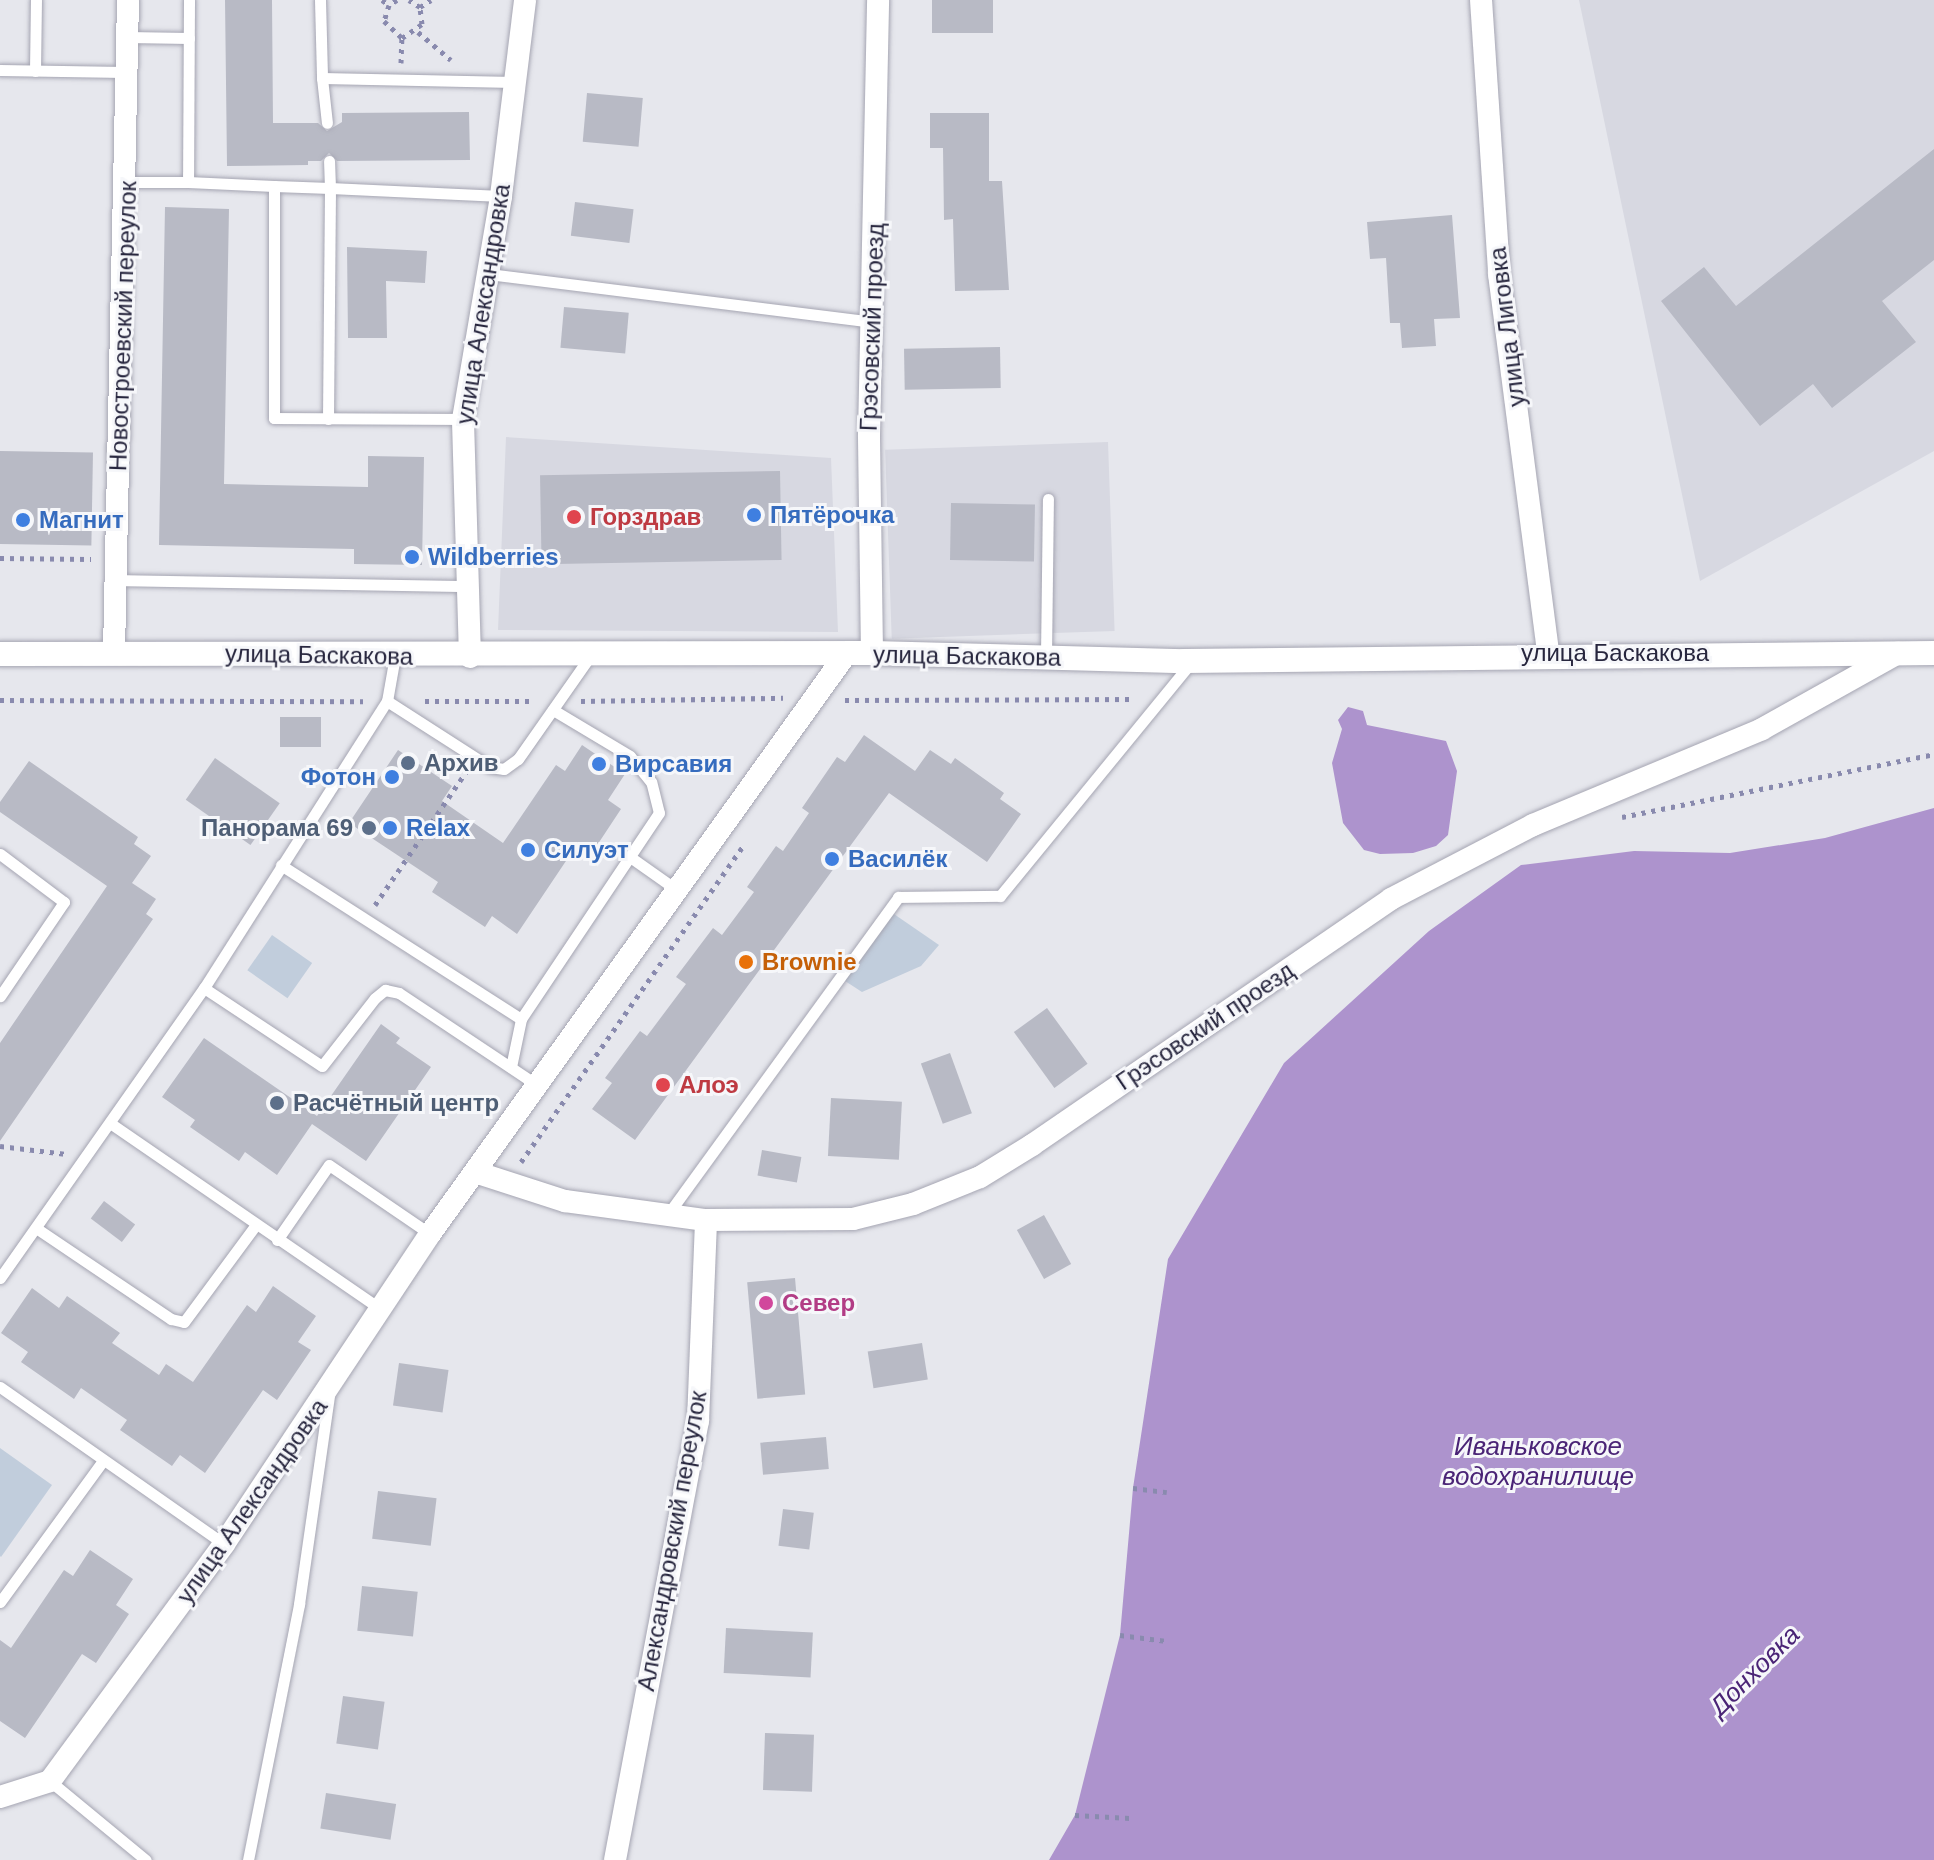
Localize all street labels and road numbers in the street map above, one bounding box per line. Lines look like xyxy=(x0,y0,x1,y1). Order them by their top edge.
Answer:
street label: Новостроевский переулок xyxy=(104,180,142,472)
street label: улица Александровка xyxy=(450,182,516,426)
street label: Грэсовский проезд xyxy=(854,222,890,432)
street label: улица Лиговка xyxy=(1483,246,1531,408)
street label: улица Баскакова xyxy=(225,639,413,671)
street label: улица Баскакова xyxy=(1521,639,1709,667)
street label: улица Баскакова xyxy=(873,640,1061,672)
street label: Грэсовский проезд xyxy=(1111,956,1299,1096)
street label: Александровский переулок xyxy=(631,1389,713,1693)
street label: улица Александровка xyxy=(170,1393,334,1609)

